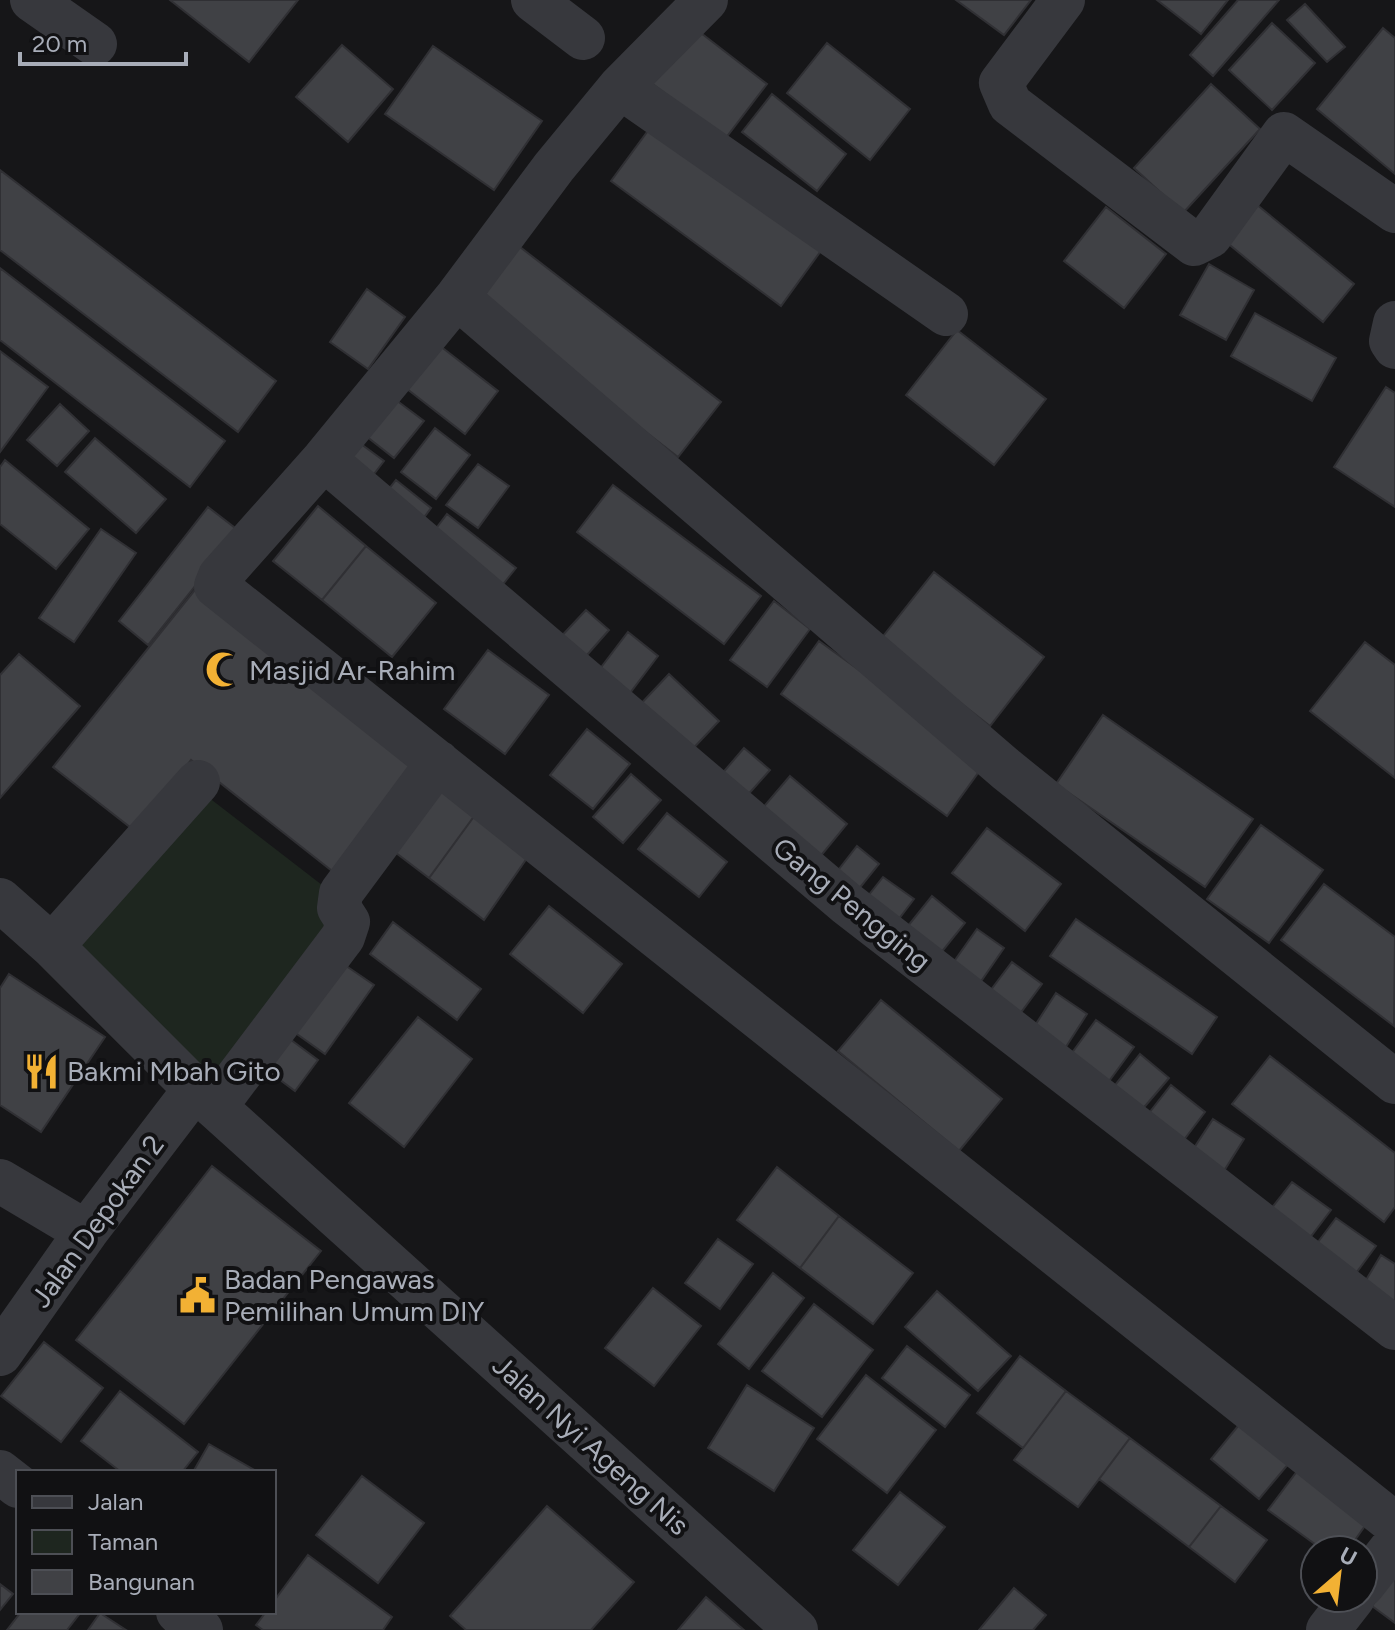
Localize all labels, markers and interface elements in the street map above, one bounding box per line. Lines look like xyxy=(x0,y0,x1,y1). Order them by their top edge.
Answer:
scale bar xyxy=(20,16,186,66)
text: 20 m xyxy=(32,29,87,58)
mosque icon: Masjid Ar-Rahim xyxy=(204,651,242,689)
place label: Masjid Ar-Rahim xyxy=(249,653,455,687)
street label: Gang Pengging xyxy=(766,830,938,978)
restaurant icon: Bakmi Mbah Gito xyxy=(22,1052,60,1090)
place label: Bakmi Mbah Gito xyxy=(67,1054,281,1088)
street label: Jalan Depokan 2 xyxy=(23,1128,171,1314)
place label: Badan Pengawas Pemilihan Umum DIY xyxy=(224,1262,484,1328)
public building icon: Badan Pengawas Pemilihan Umum DIY xyxy=(179,1276,217,1314)
street label: Jalan Nyi Ageng Nis xyxy=(486,1348,696,1542)
legend xyxy=(16,1470,276,1614)
text: Jalan xyxy=(88,1487,144,1516)
text: Taman xyxy=(88,1527,158,1556)
north arrow xyxy=(1299,1534,1379,1614)
text: U xyxy=(1335,1541,1361,1572)
text: Bangunan xyxy=(88,1567,195,1596)

